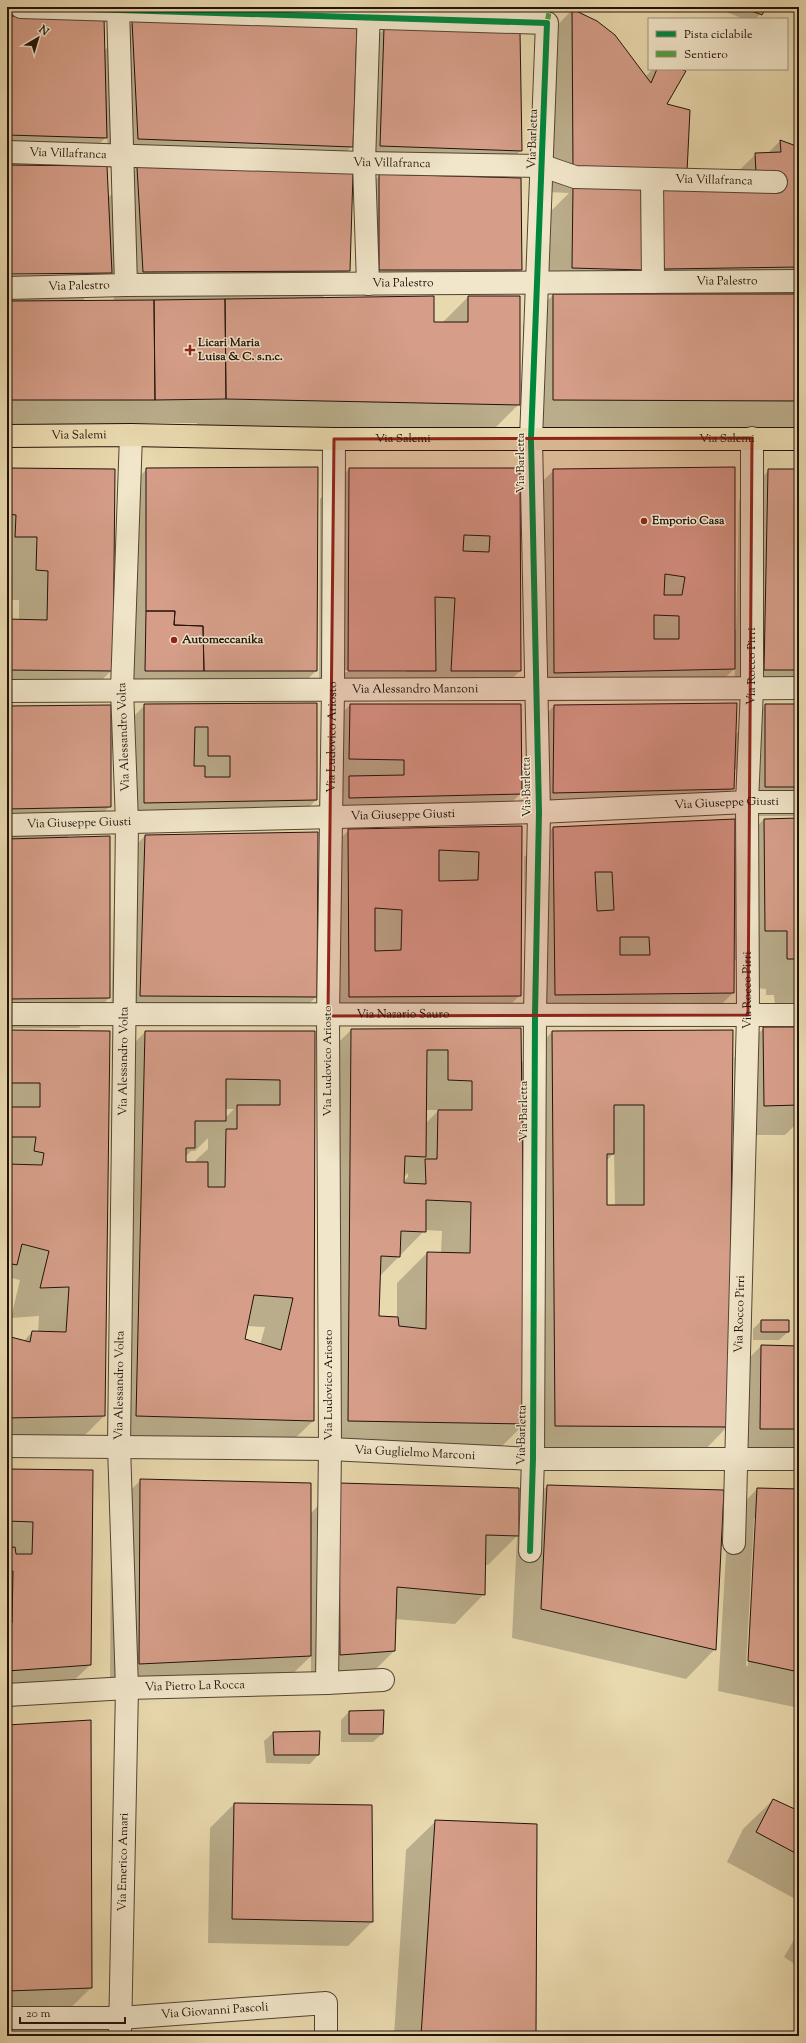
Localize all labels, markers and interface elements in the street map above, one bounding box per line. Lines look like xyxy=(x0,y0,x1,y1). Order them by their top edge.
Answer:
north arrow xyxy=(18,18,58,58)
legend xyxy=(648,18,788,70)
text: N xyxy=(34,21,52,40)
text: Pista ciclabile xyxy=(684,26,753,44)
text: Sentiero xyxy=(684,46,728,64)
street label: Via Barletta xyxy=(523,108,543,169)
street label: Via Villafranca xyxy=(29,144,107,164)
street label: Via Villafranca xyxy=(353,154,431,173)
street label: Via Villafranca xyxy=(675,170,753,190)
street label: Via Palestro xyxy=(696,272,758,291)
street label: Via Palestro xyxy=(372,274,434,293)
street label: Via Palestro xyxy=(48,276,110,296)
place label: Licari Maria Luisa & C. s.n.c. xyxy=(197,334,283,366)
marker: Licari Maria Luisa & C. s.n.c. xyxy=(185,345,195,355)
street label: Via Salemi xyxy=(51,426,107,445)
street label: Via Salemi xyxy=(375,430,431,448)
street label: Via Salemi xyxy=(699,430,755,448)
street label: Via Barletta xyxy=(512,432,530,493)
place label: Emporio Casa xyxy=(651,512,725,530)
marker: Emporio Casa xyxy=(639,516,649,526)
street label: Via Rocco Pirri xyxy=(742,627,761,706)
place label: Automeccanika xyxy=(181,631,264,649)
marker: Automeccanika xyxy=(169,635,179,645)
street label: Via Alessandro Manzoni xyxy=(352,680,479,699)
street label: Via Ludovico Ariosto xyxy=(322,681,342,793)
street label: Via Alessandro Volta xyxy=(113,682,135,792)
street label: Via Barletta xyxy=(517,756,537,817)
street label: Via Giuseppe Giusti xyxy=(674,793,779,814)
street label: Via Giuseppe Giusti xyxy=(350,805,456,826)
street label: Via Giuseppe Giusti xyxy=(26,813,132,834)
street label: Via Rocco Pirri xyxy=(739,951,757,1029)
street label: Via Ludovico Ariosto xyxy=(319,1005,337,1116)
street label: Via Nazario Sauro xyxy=(356,1005,450,1024)
street label: Via Alessandro Volta xyxy=(114,1006,134,1116)
street label: Via Barletta xyxy=(515,1080,533,1141)
street label: Via Rocco Pirri xyxy=(730,1274,750,1353)
street label: Via Ludovico Ariosto xyxy=(320,1329,338,1440)
street label: Via Alessandro Volta xyxy=(110,1330,129,1440)
street label: Via Barletta xyxy=(512,1404,532,1465)
street label: Via Guglielmo Marconi xyxy=(354,1441,476,1465)
street label: Via Pietro La Rocca xyxy=(144,1676,246,1697)
street label: Via Emerico Amari xyxy=(114,1812,134,1912)
street label: Via Giovanni Pascoli xyxy=(160,1998,270,2024)
scale bar xyxy=(20,1999,125,2025)
text: 20 m xyxy=(26,2005,51,2023)

